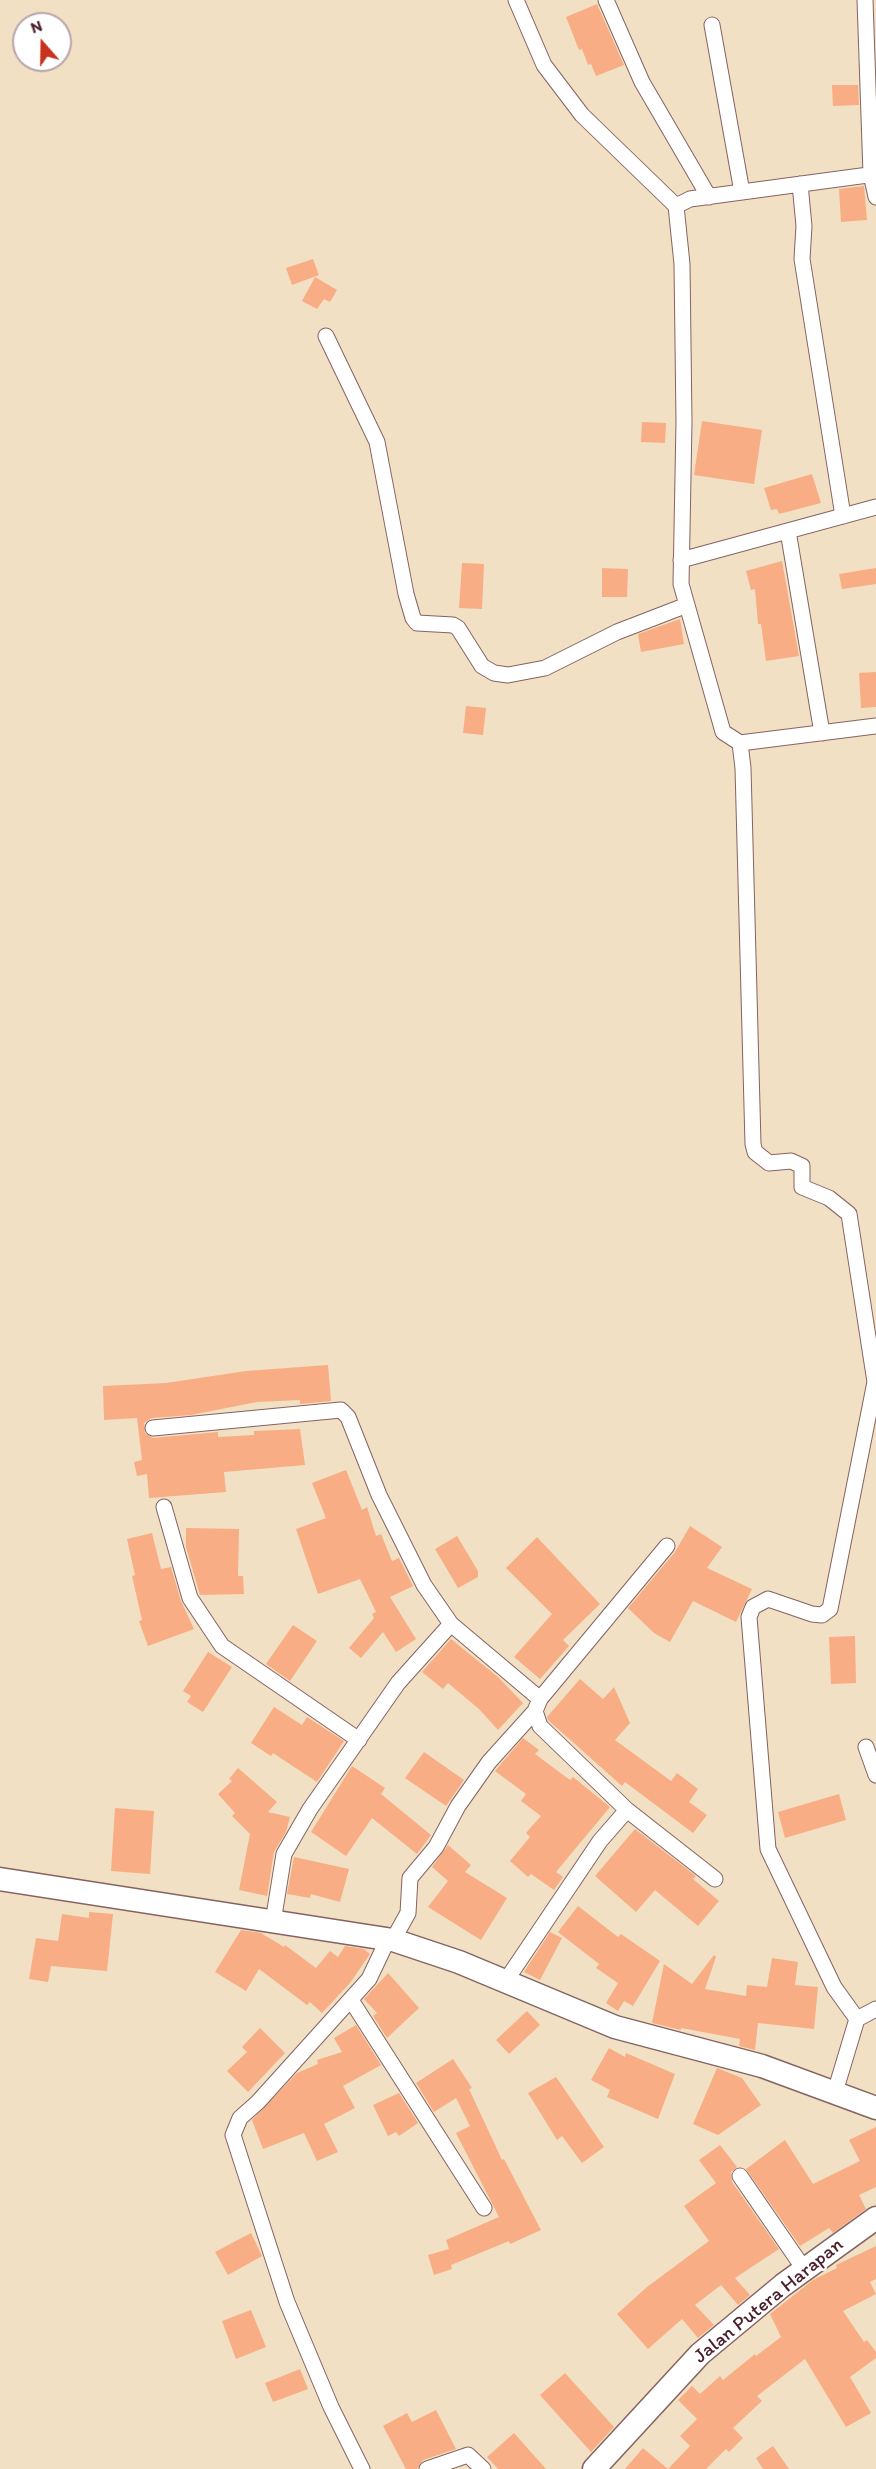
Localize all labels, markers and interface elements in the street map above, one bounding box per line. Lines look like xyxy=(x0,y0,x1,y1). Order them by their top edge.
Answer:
north arrow xyxy=(12,12,72,72)
text: N xyxy=(28,16,45,37)
street label: Jalan Putera Harapan xyxy=(689,2233,849,2369)

